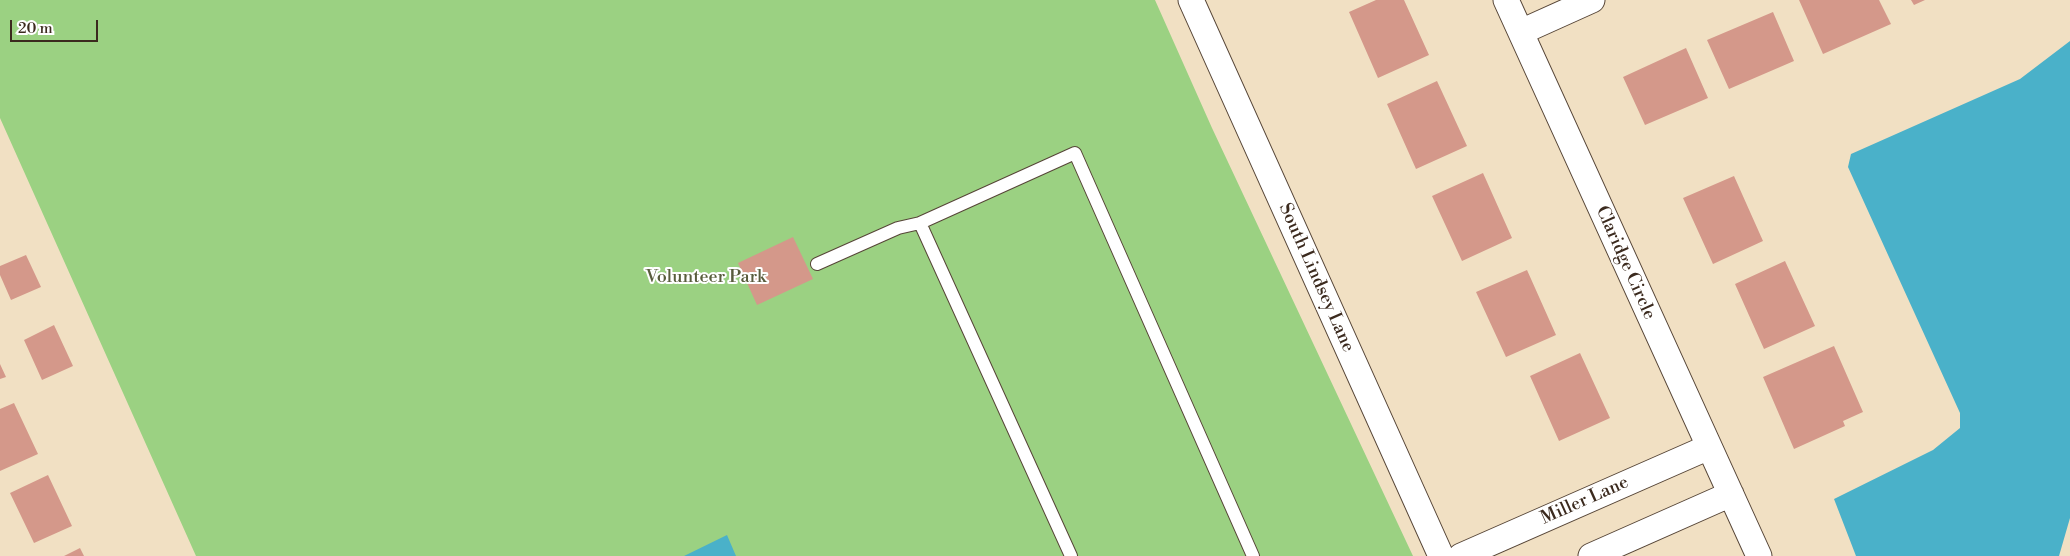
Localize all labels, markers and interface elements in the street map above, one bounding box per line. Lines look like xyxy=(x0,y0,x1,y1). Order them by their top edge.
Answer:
scale bar xyxy=(12,10,100,42)
text: 20 m xyxy=(18,19,53,38)
street label: South Lindsey Lane xyxy=(1273,200,1359,356)
street label: Claridge Circle xyxy=(1590,203,1660,323)
park label: Volunteer Park xyxy=(645,267,767,289)
street label: Miller Lane xyxy=(1538,472,1632,530)

